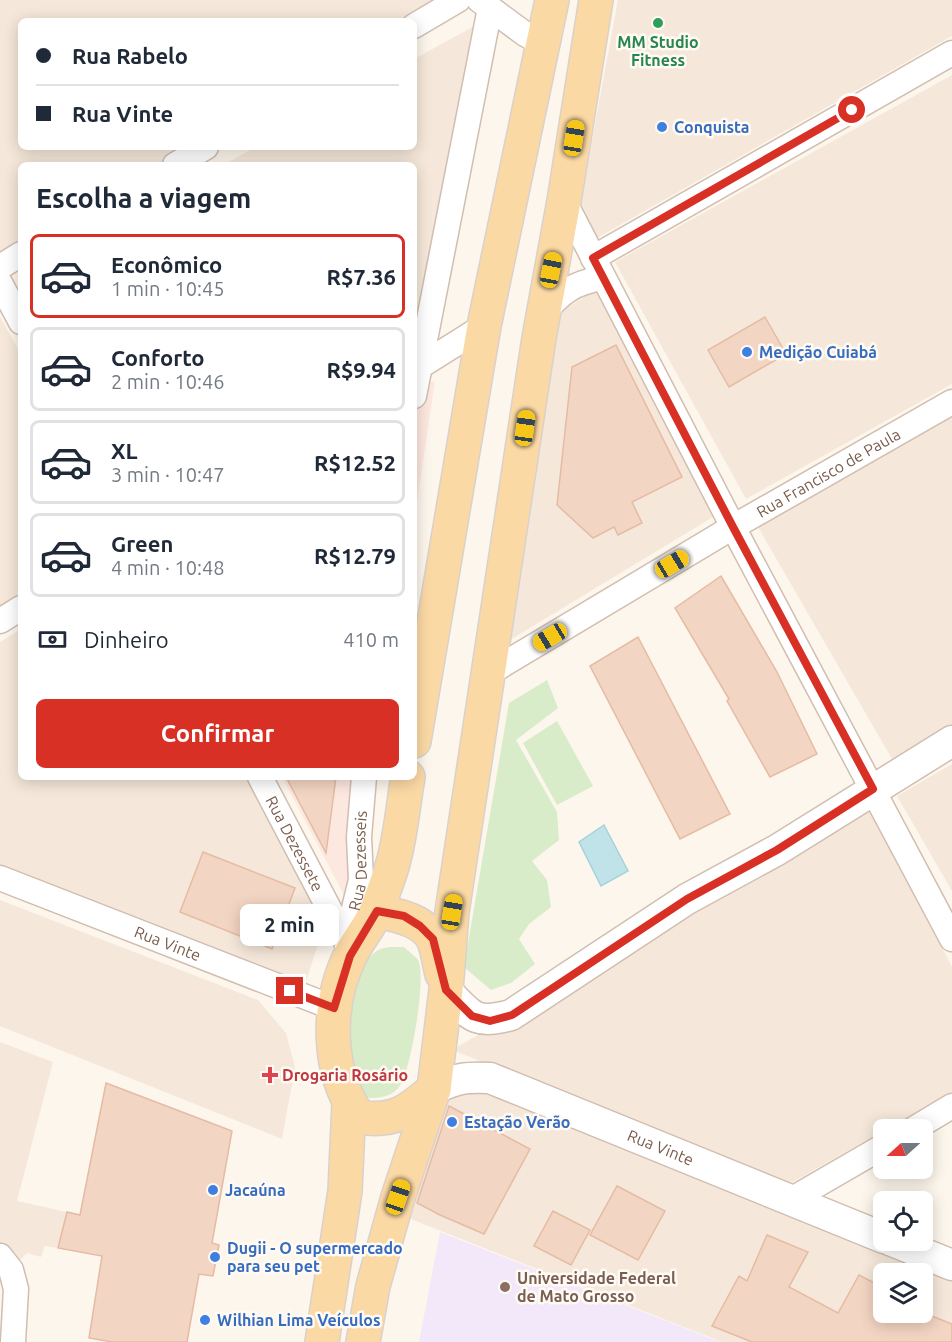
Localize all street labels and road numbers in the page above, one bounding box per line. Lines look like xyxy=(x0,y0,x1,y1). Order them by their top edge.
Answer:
street label: Rua Francisco de Paula xyxy=(753,425,903,521)
street label: Rua Dezessete xyxy=(262,793,327,894)
street label: Rua Dezesseis xyxy=(345,810,370,912)
street label: Rua Vinte xyxy=(132,922,204,964)
street label: Rua Vinte xyxy=(625,1126,696,1169)

